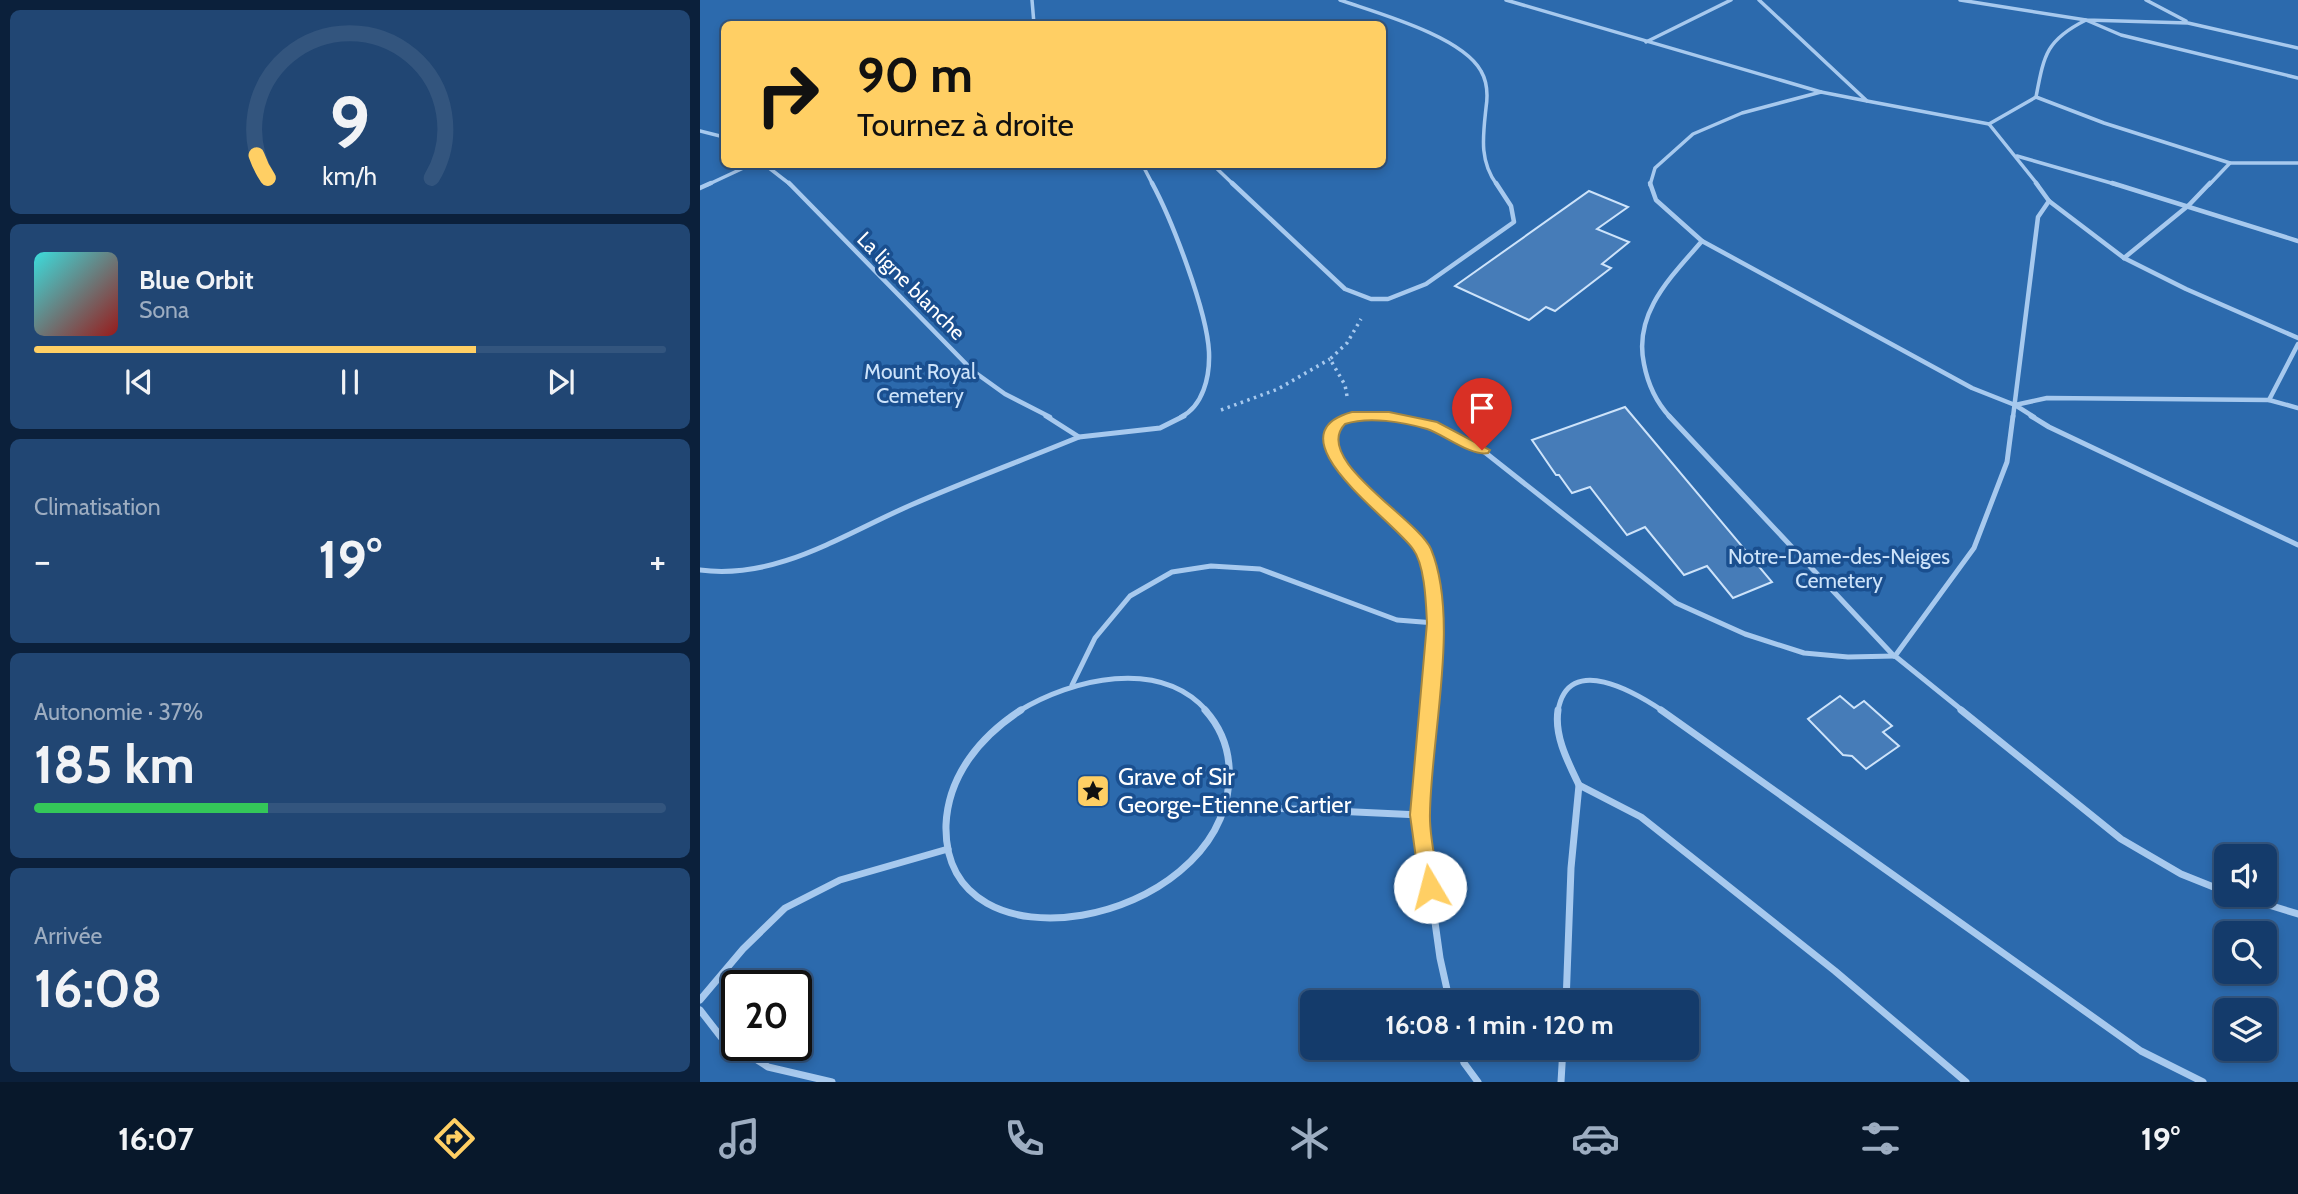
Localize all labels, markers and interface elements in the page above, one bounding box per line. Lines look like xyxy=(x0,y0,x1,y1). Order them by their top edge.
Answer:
text: 90 m xyxy=(857,45,973,104)
icon: right xyxy=(742,49,833,140)
text: 9 xyxy=(330,79,370,167)
text: Tournez à droite xyxy=(857,105,1074,144)
text: km/h xyxy=(323,161,377,191)
street label: La ligne blanche xyxy=(852,226,971,345)
text: Blue Orbit xyxy=(139,264,254,296)
text: Sona xyxy=(139,296,189,324)
park label: Mount Royal Cemetery xyxy=(864,359,976,408)
icon: previous xyxy=(120,363,158,401)
icon: pause xyxy=(331,363,369,401)
icon: next xyxy=(542,363,580,401)
pin xyxy=(1452,378,1512,450)
icon: arrive xyxy=(1463,389,1501,427)
text: Climatisation xyxy=(34,493,161,521)
text: 19° xyxy=(318,528,382,591)
text: − xyxy=(34,537,51,584)
text: + xyxy=(649,537,666,584)
park label: Notre-Dame-des-Neiges Cemetery xyxy=(1728,544,1950,593)
text: Autonomie · 37% xyxy=(34,698,203,726)
text: 185 km xyxy=(34,733,195,796)
place label: Grave of Sir George-Etienne Cartier xyxy=(1118,762,1352,819)
place icon: Grave of Sir George-Etienne Cartier xyxy=(1074,772,1112,810)
map controls xyxy=(2214,844,2277,1061)
button: sound xyxy=(2214,844,2277,907)
position arrow xyxy=(1393,850,1467,924)
button: search xyxy=(2214,921,2277,984)
text: Arrivée xyxy=(34,922,102,950)
text: 16:08 xyxy=(34,957,162,1020)
speed limit sign: 20 xyxy=(721,970,812,1061)
button: layers xyxy=(2214,998,2277,1061)
text: 16:08 · 1 min · 120 m xyxy=(1385,1009,1614,1041)
icon: directions xyxy=(430,1114,479,1163)
icon: music xyxy=(715,1114,764,1163)
icon: phone xyxy=(1000,1114,1049,1163)
icon: climate xyxy=(1285,1114,1334,1163)
icon: car xyxy=(1571,1114,1620,1163)
icon: filters xyxy=(1856,1114,1905,1163)
text: 16:07 xyxy=(118,1119,194,1158)
text: 19° xyxy=(2141,1119,2180,1158)

